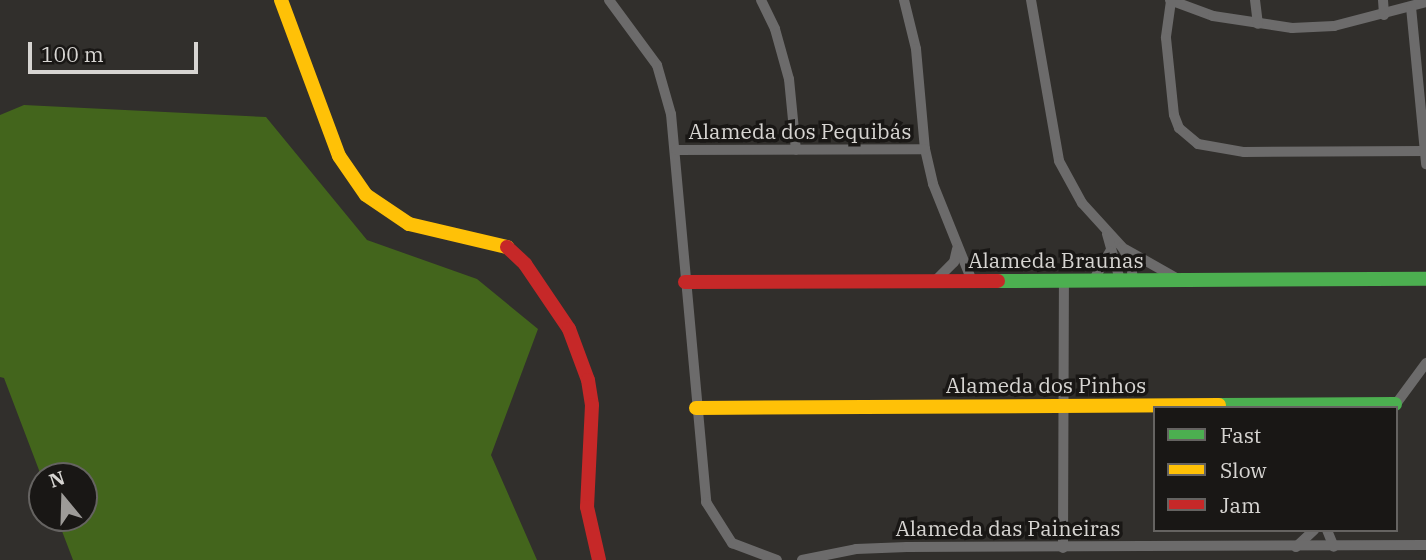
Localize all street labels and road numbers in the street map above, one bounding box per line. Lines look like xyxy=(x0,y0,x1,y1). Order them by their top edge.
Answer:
street label: Alameda dos Pequibás xyxy=(688,118,912,144)
street label: Alameda Braunas xyxy=(968,247,1144,273)
street label: Alameda dos Pinhos xyxy=(946,372,1146,398)
street label: Alameda das Paineiras xyxy=(895,515,1121,541)

